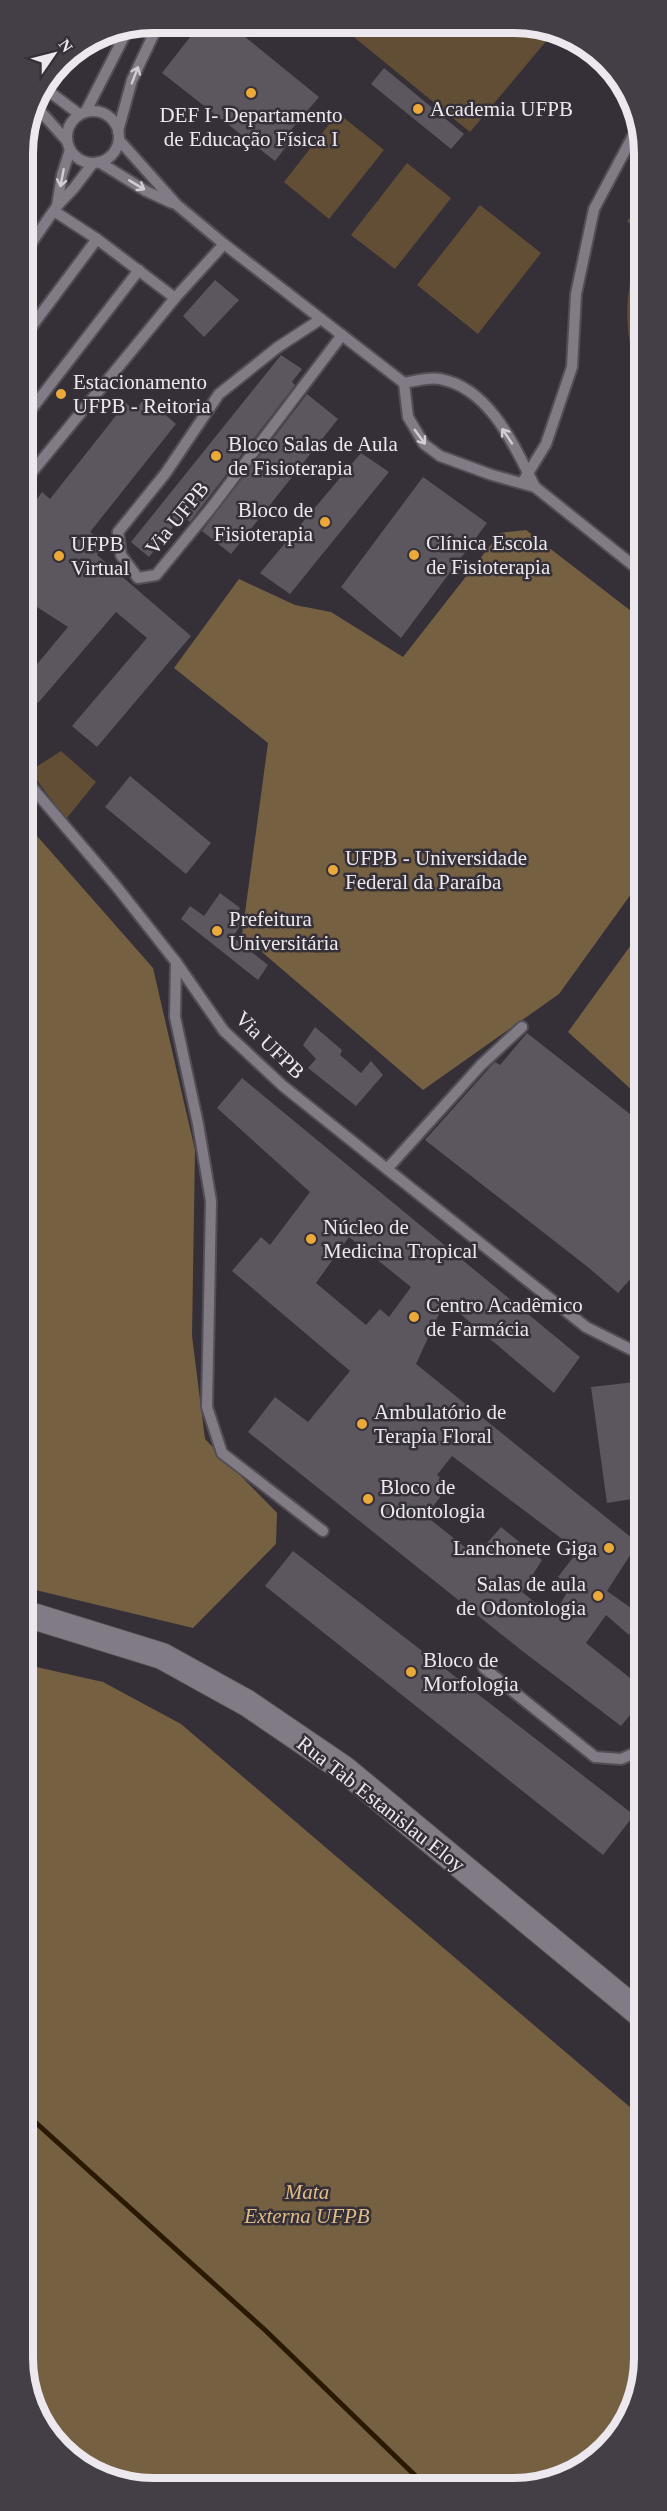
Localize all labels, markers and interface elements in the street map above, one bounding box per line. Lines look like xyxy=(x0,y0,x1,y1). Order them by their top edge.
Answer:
north arrow xyxy=(24,24,84,84)
text: N xyxy=(56,36,76,56)
one-way arrow xyxy=(130,66,141,85)
marker: DEF I- Departamento de Educação Física I xyxy=(244,86,258,100)
place label: Academia UFPB xyxy=(430,97,573,121)
marker: Academia UFPB xyxy=(411,102,425,116)
place label: DEF I- Departamento de Educação Física I xyxy=(159,103,343,151)
one-way arrow xyxy=(56,167,67,187)
one-way arrow xyxy=(128,180,145,192)
place label: Estacionamento UFPB - Reitoria xyxy=(73,370,211,418)
marker: Estacionamento UFPB - Reitoria xyxy=(54,387,68,401)
one-way arrow xyxy=(501,428,513,444)
one-way arrow xyxy=(414,429,426,445)
place label: Bloco Salas de Aula de Fisioterapia xyxy=(228,432,398,480)
marker: Bloco Salas de Aula de Fisioterapia xyxy=(209,449,223,463)
street label: Via UFPB xyxy=(140,477,214,559)
place label: Bloco de Fisioterapia xyxy=(214,498,314,546)
marker: Bloco de Fisioterapia xyxy=(318,515,332,529)
place label: Clínica Escola de Fisioterapia xyxy=(426,531,551,579)
place label: UFPB Virtual xyxy=(71,532,129,580)
marker: Clínica Escola de Fisioterapia xyxy=(407,548,421,562)
marker: UFPB Virtual xyxy=(52,549,66,563)
place label: UFPB - Universidade Federal da Paraíba xyxy=(345,846,527,894)
marker: UFPB - Universidade Federal da Paraíba xyxy=(326,863,340,877)
place label: Prefeitura Universitária xyxy=(229,907,339,955)
marker: Prefeitura Universitária xyxy=(210,924,224,938)
street label: Via UFPB xyxy=(230,1006,310,1084)
place label: Núcleo de Medicina Tropical xyxy=(323,1215,478,1263)
marker: Núcleo de Medicina Tropical xyxy=(304,1232,318,1246)
place label: Centro Acadêmico de Farmácia xyxy=(426,1293,583,1341)
marker: Centro Acadêmico de Farmácia xyxy=(407,1310,421,1324)
place label: Ambulatório de Terapia Floral xyxy=(374,1400,506,1448)
marker: Ambulatório de Terapia Floral xyxy=(355,1417,369,1431)
place label: Bloco de Odontologia xyxy=(380,1475,486,1523)
marker: Bloco de Odontologia xyxy=(361,1492,375,1506)
place label: Lanchonete Giga xyxy=(453,1536,598,1560)
marker: Lanchonete Giga xyxy=(602,1541,616,1555)
place label: Salas de aula de Odontologia xyxy=(456,1572,587,1620)
marker: Salas de aula de Odontologia xyxy=(591,1589,605,1603)
place label: Bloco de Morfologia xyxy=(423,1648,519,1696)
marker: Bloco de Morfologia xyxy=(404,1665,418,1679)
street label: Rua Tab Estanislau Eloy xyxy=(292,1731,470,1877)
park label: Mata Externa UFPB xyxy=(243,2180,370,2228)

